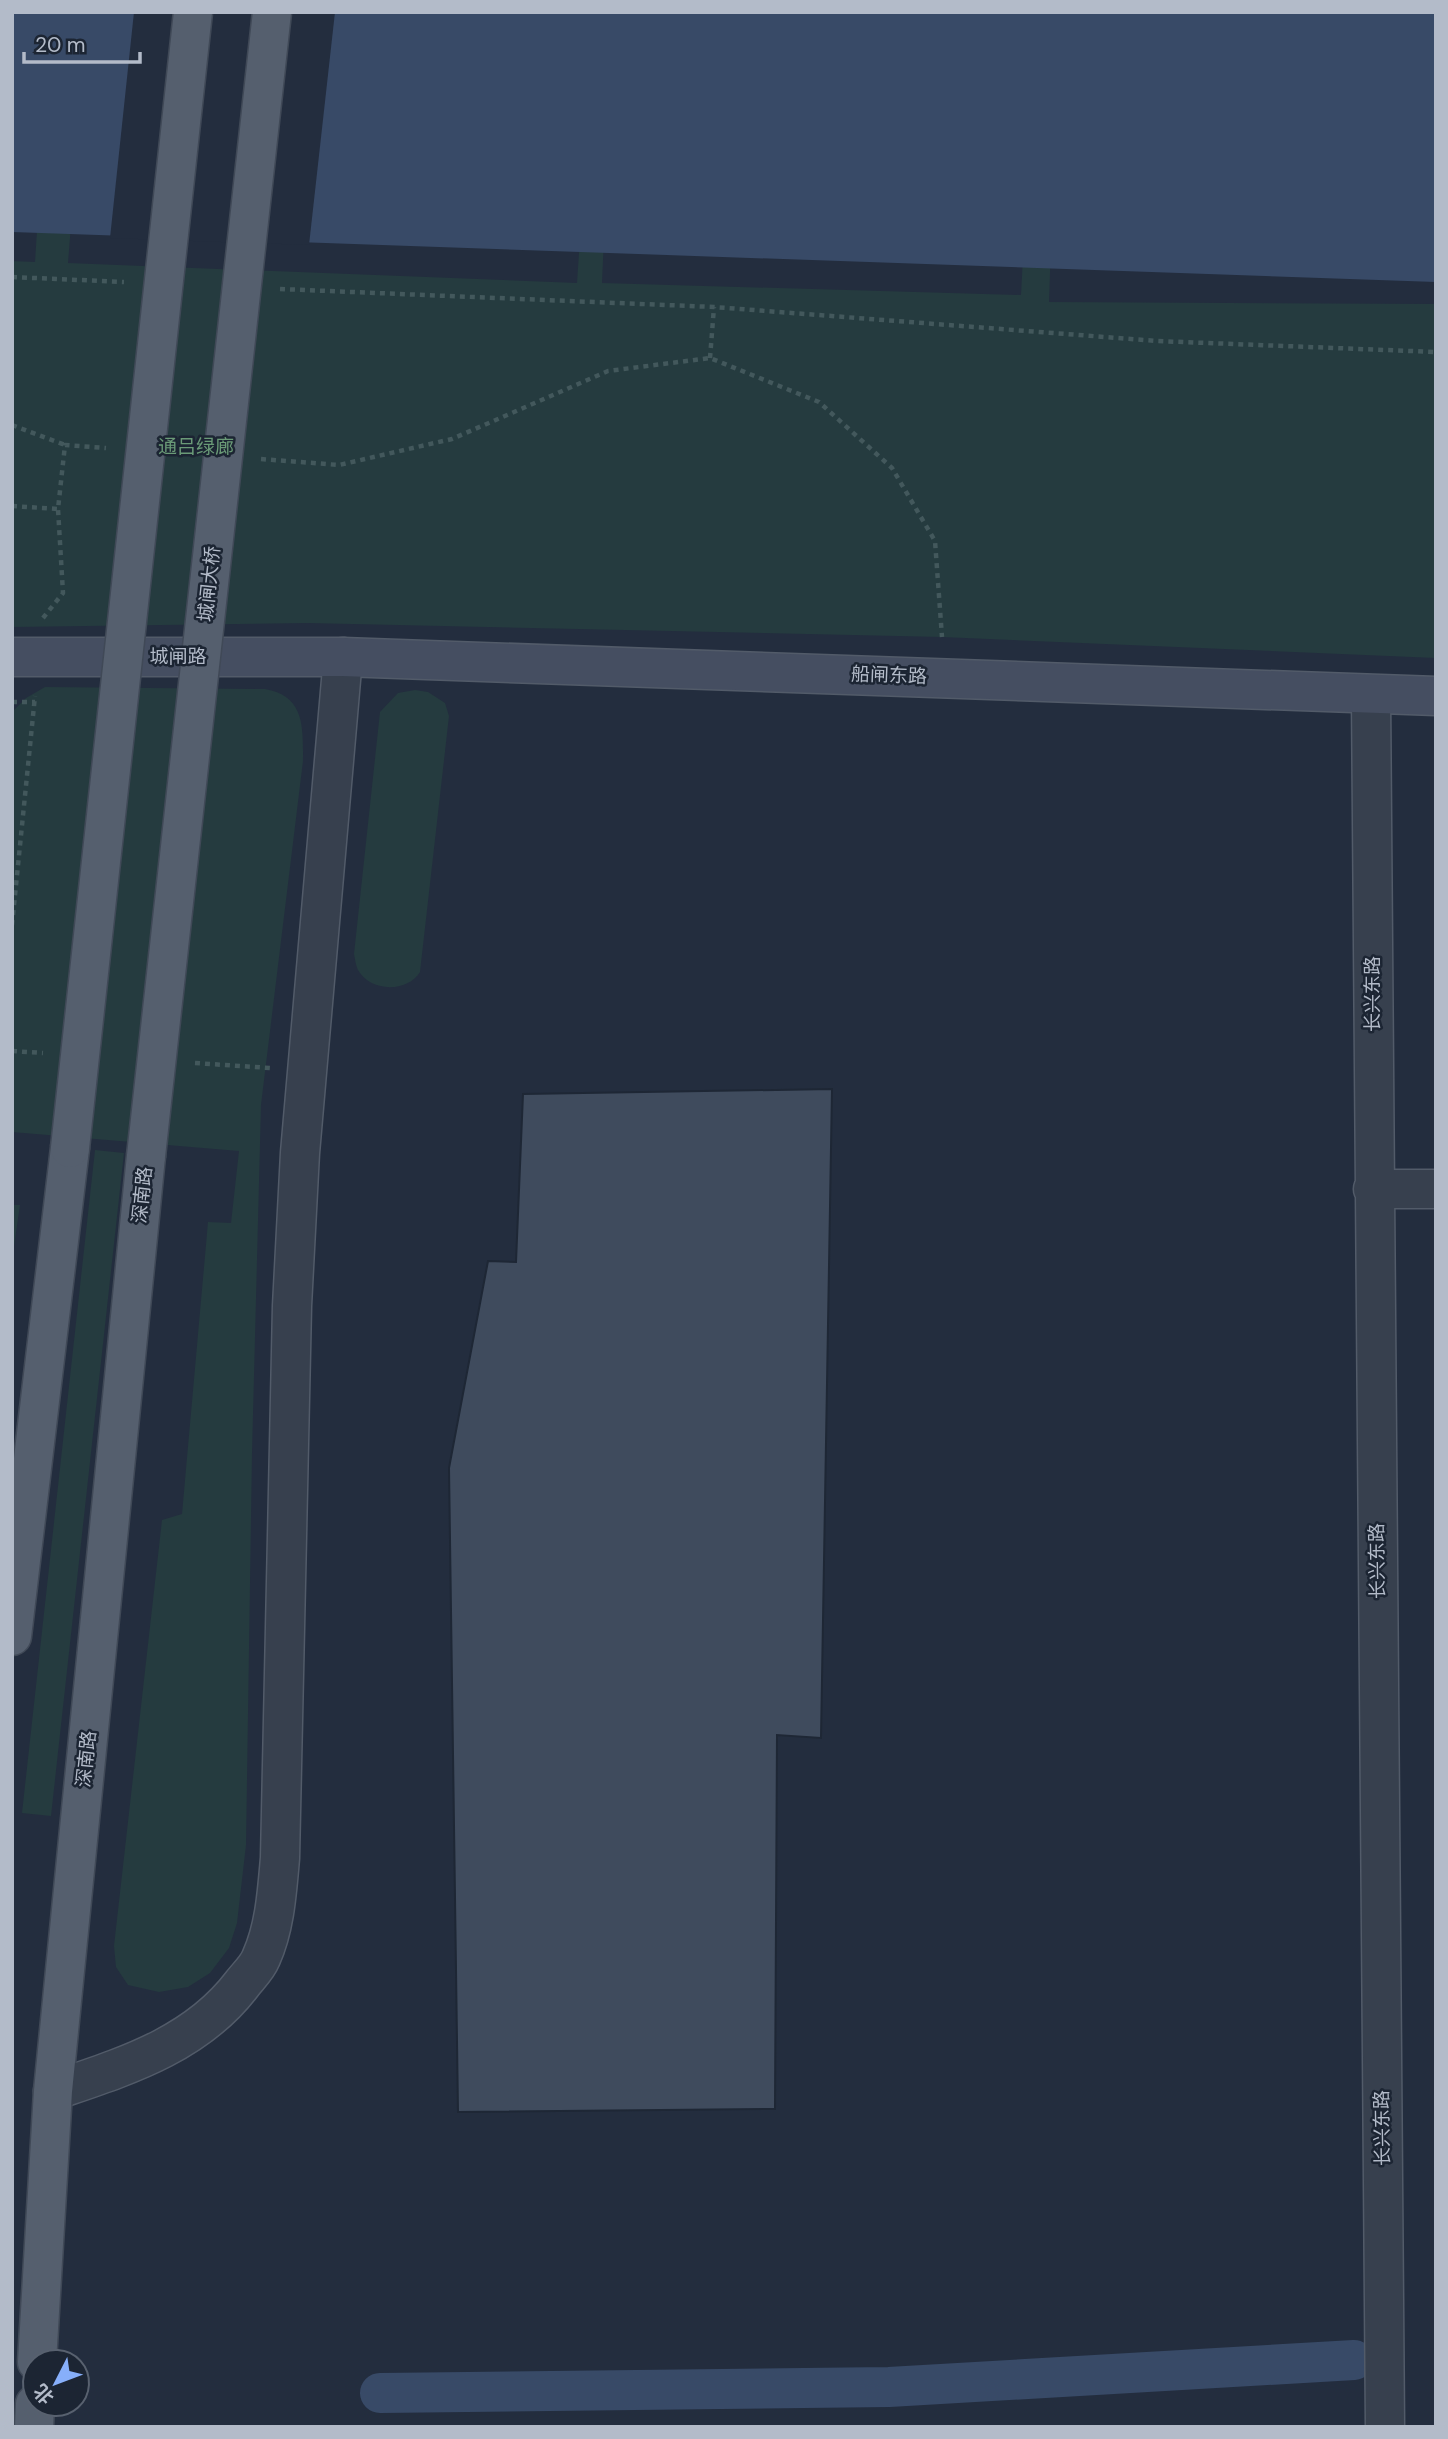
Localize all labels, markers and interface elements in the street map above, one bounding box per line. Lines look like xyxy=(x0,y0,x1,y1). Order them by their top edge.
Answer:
scale bar xyxy=(24,21,140,65)
text: 20 m xyxy=(35,31,86,59)
park label: 通吕绿廊 xyxy=(158,434,234,459)
street label: 城闸大桥 xyxy=(193,545,225,623)
street label: 城闸路 xyxy=(149,644,207,669)
street label: 船闸东路 xyxy=(851,661,927,689)
street label: 长兴东路 xyxy=(1360,956,1385,1032)
street label: 深南路 xyxy=(127,1165,157,1225)
street label: 长兴东路 xyxy=(1364,1523,1390,1599)
street label: 深南路 xyxy=(71,1729,101,1789)
street label: 长兴东路 xyxy=(1369,2090,1395,2166)
north arrow xyxy=(21,2348,91,2418)
text: 北 xyxy=(28,2379,59,2409)

